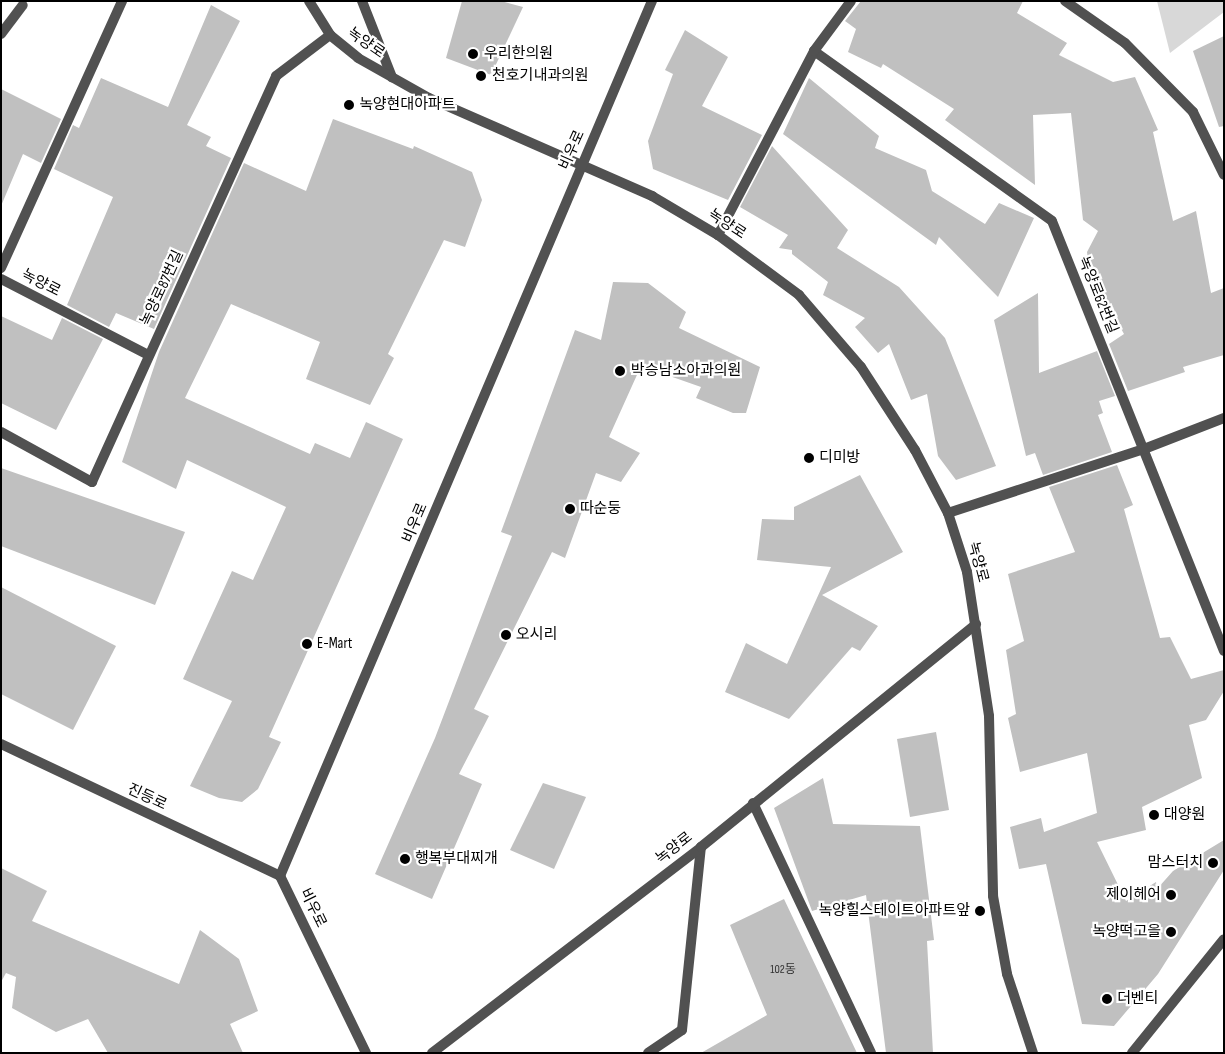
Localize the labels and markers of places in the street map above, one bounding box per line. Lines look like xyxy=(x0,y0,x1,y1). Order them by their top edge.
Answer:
place label: 우리한의원 xyxy=(484,45,553,63)
marker: 우리한의원 xyxy=(466,47,480,61)
place label: 천호기내과의원 xyxy=(492,67,589,85)
marker: 천호기내과의원 xyxy=(474,69,488,83)
place label: 녹양현대아파트 xyxy=(359,96,456,114)
marker: 녹양현대아파트 xyxy=(343,99,355,111)
place label: 박승남소아과의원 xyxy=(631,362,741,380)
marker: 박승남소아과의원 xyxy=(613,364,627,378)
place label: 디미방 xyxy=(819,449,860,467)
marker: 디미방 xyxy=(803,452,815,464)
place label: 따순둥 xyxy=(580,500,621,518)
marker: 따순둥 xyxy=(564,503,576,515)
place label: 오시리 xyxy=(516,626,557,644)
marker: 오시리 xyxy=(500,629,512,641)
place label: E-Mart xyxy=(317,635,352,653)
marker: E-Mart xyxy=(301,638,313,650)
place label: 대양원 xyxy=(1164,806,1205,824)
marker: 대양원 xyxy=(1148,809,1160,821)
place label: 행복부대찌개 xyxy=(415,850,498,868)
marker: 행복부대찌개 xyxy=(399,853,411,865)
place label: 맘스터치 xyxy=(1148,854,1203,872)
marker: 맘스터치 xyxy=(1207,857,1219,869)
place label: 제이헤어 xyxy=(1106,886,1161,904)
marker: 제이헤어 xyxy=(1165,889,1177,901)
place label: 녹양힐스테이트아파트앞 xyxy=(818,902,970,920)
marker: 녹양힐스테이트아파트앞 xyxy=(974,905,986,917)
place label: 녹양떡고을 xyxy=(1092,923,1161,941)
marker: 녹양떡고을 xyxy=(1165,926,1177,938)
place label: 더벤티 xyxy=(1117,990,1158,1008)
marker: 더벤티 xyxy=(1101,993,1113,1005)

